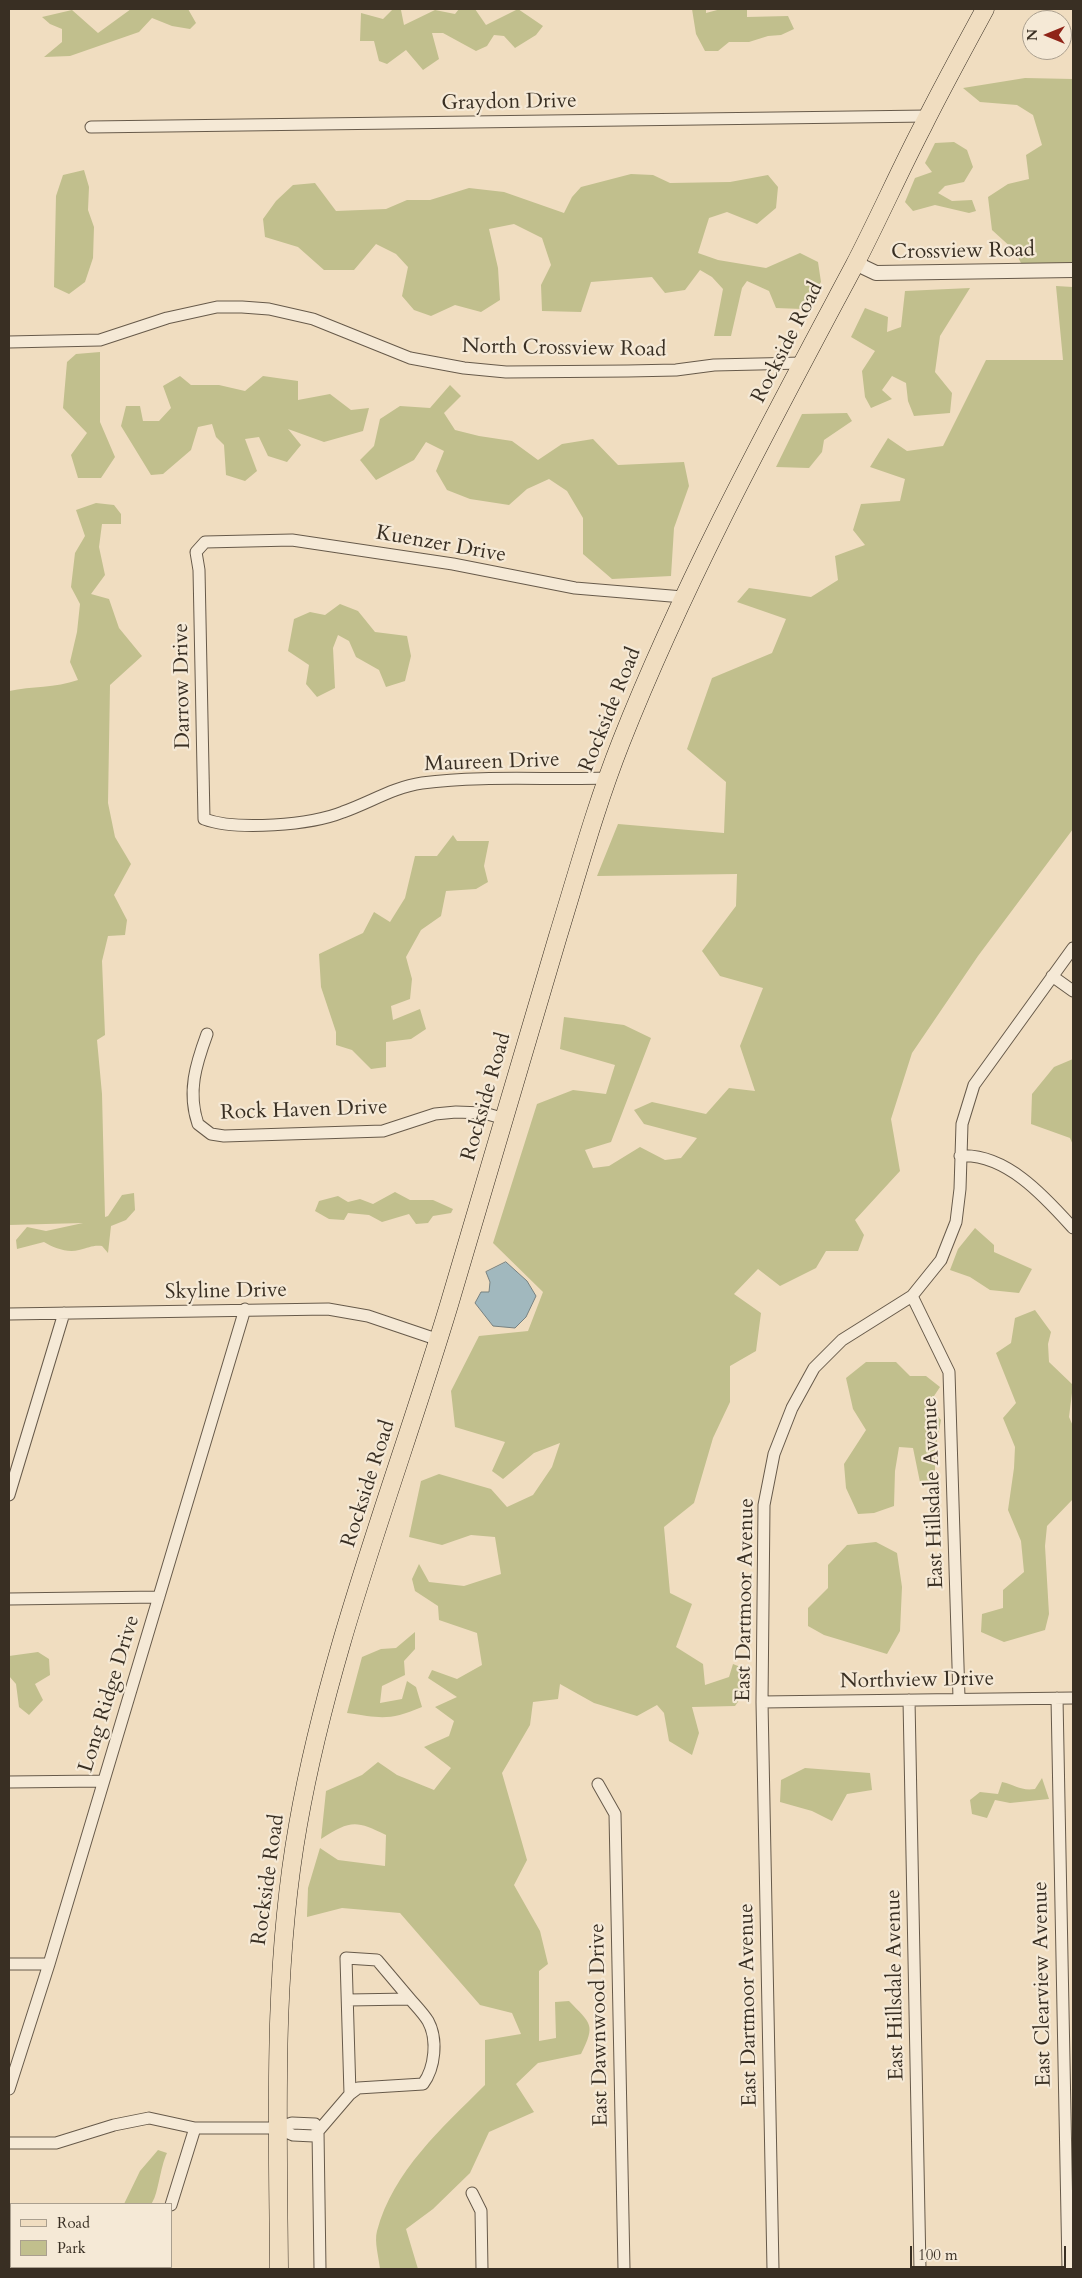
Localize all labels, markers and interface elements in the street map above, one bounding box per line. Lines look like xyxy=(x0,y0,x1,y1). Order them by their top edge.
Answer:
north arrow xyxy=(1022,10,1072,60)
text: N xyxy=(1023,29,1042,41)
street label: Graydon Drive xyxy=(441,89,577,117)
street label: Crossview Road xyxy=(891,238,1035,266)
street label: Rockside Road xyxy=(747,278,829,408)
street label: North Crossview Road xyxy=(462,335,666,363)
street label: Kuenzer Drive xyxy=(374,521,508,569)
street label: Darrow Drive xyxy=(169,623,197,749)
street label: Rockside Road xyxy=(575,644,647,776)
street label: Maureen Drive xyxy=(424,748,560,778)
street label: Rockside Road xyxy=(457,1030,517,1164)
street label: Rock Haven Drive xyxy=(220,1095,388,1127)
street label: Skyline Drive xyxy=(165,1278,287,1306)
street label: East Hillsdale Avenue xyxy=(918,1397,950,1589)
street label: Rockside Road xyxy=(337,1417,401,1551)
street label: East Dartmoor Avenue xyxy=(732,1498,760,1702)
street label: Long Ridge Drive xyxy=(74,1612,146,1776)
street label: Northview Drive xyxy=(840,1667,994,1695)
street label: Rockside Road xyxy=(247,1813,291,1947)
street label: East Clearview Avenue xyxy=(1029,1881,1057,2087)
street label: East Hillsdale Avenue xyxy=(882,1889,910,2081)
street label: East Dartmoor Avenue xyxy=(735,1903,763,2107)
street label: East Dawnwood Drive xyxy=(586,1923,614,2127)
legend xyxy=(10,2203,172,2268)
text: Road xyxy=(57,2213,90,2233)
scale bar xyxy=(912,2236,1068,2268)
text: Park xyxy=(57,2238,86,2258)
text: 100 m xyxy=(918,2245,958,2265)

